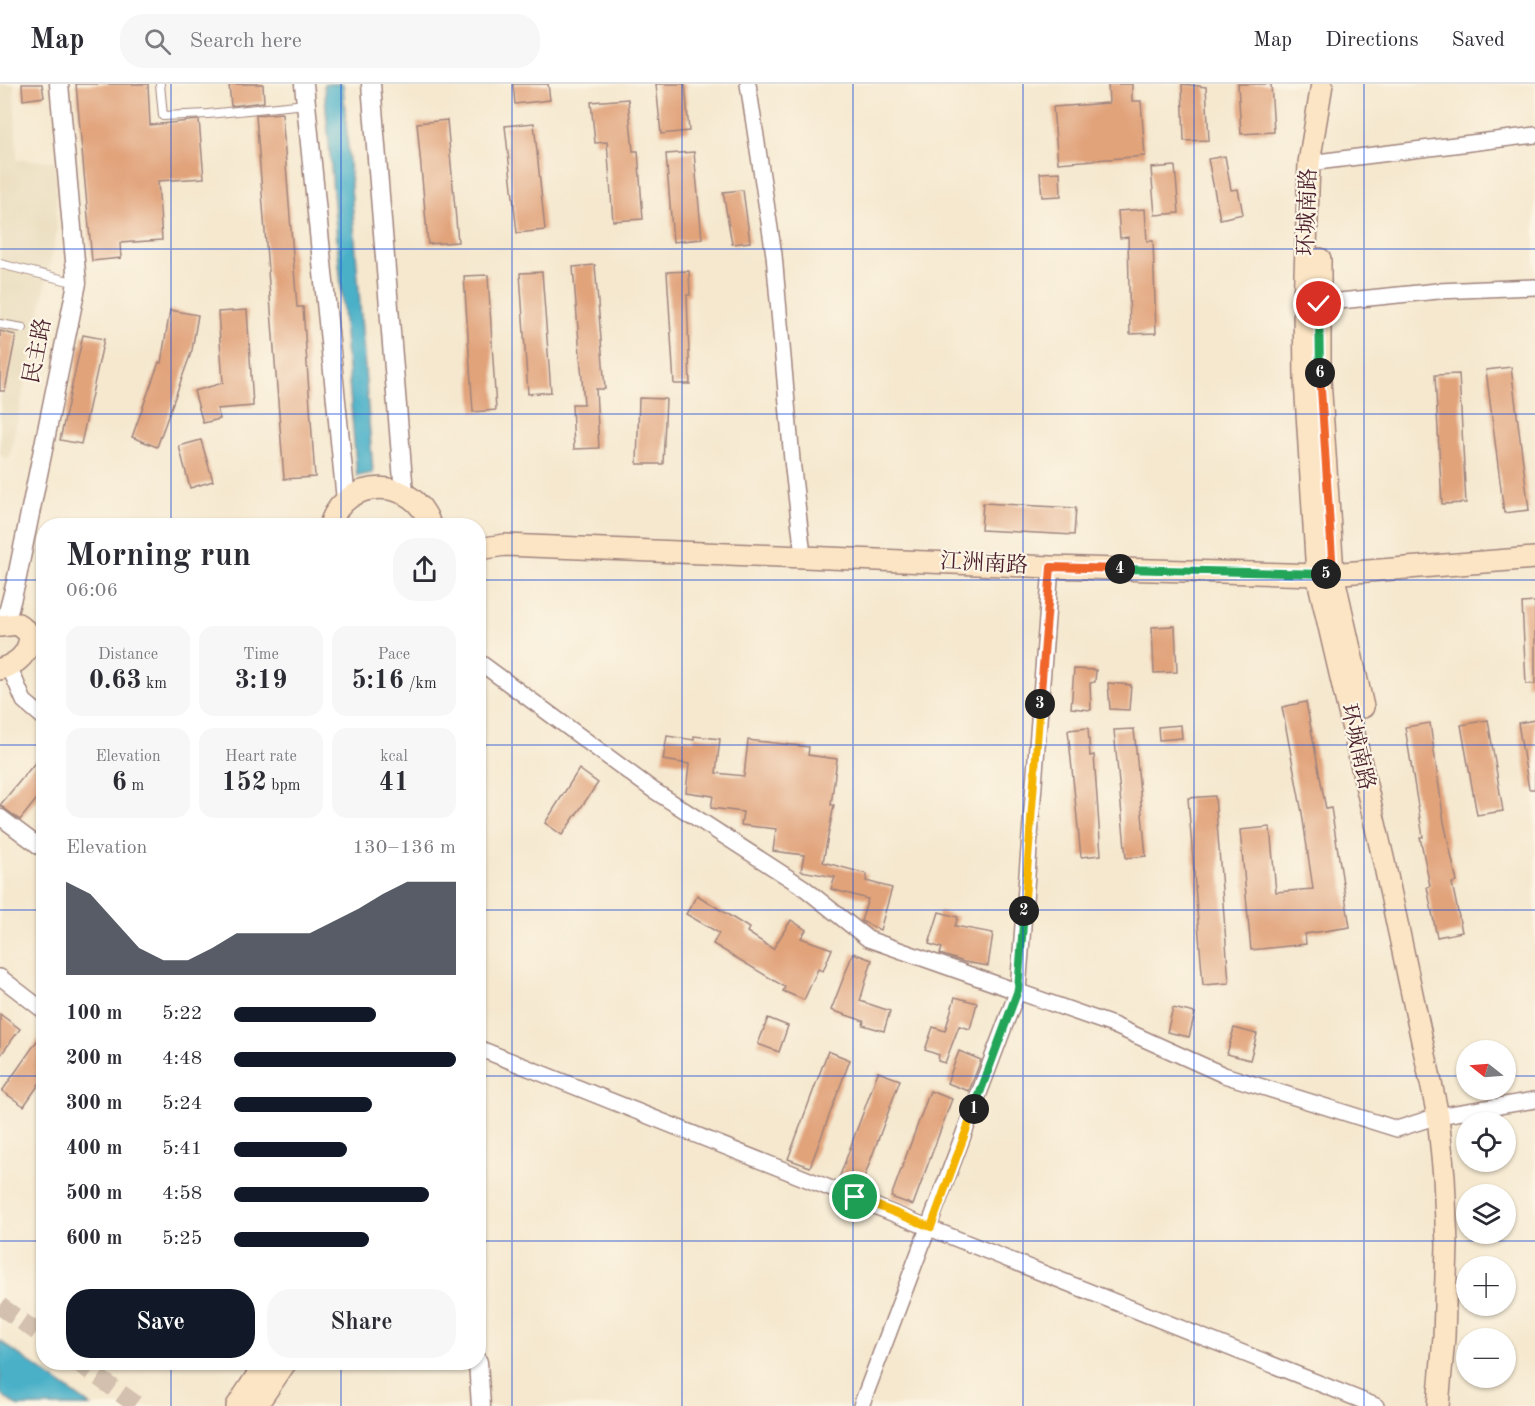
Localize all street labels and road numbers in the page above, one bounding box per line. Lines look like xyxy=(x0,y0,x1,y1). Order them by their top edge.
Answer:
street label: 环城南路 xyxy=(1293,168,1321,256)
street label: 民主路 xyxy=(19,316,55,386)
street label: 江洲南路 xyxy=(939,549,1029,577)
street label: 环城南路 xyxy=(1336,701,1380,792)

